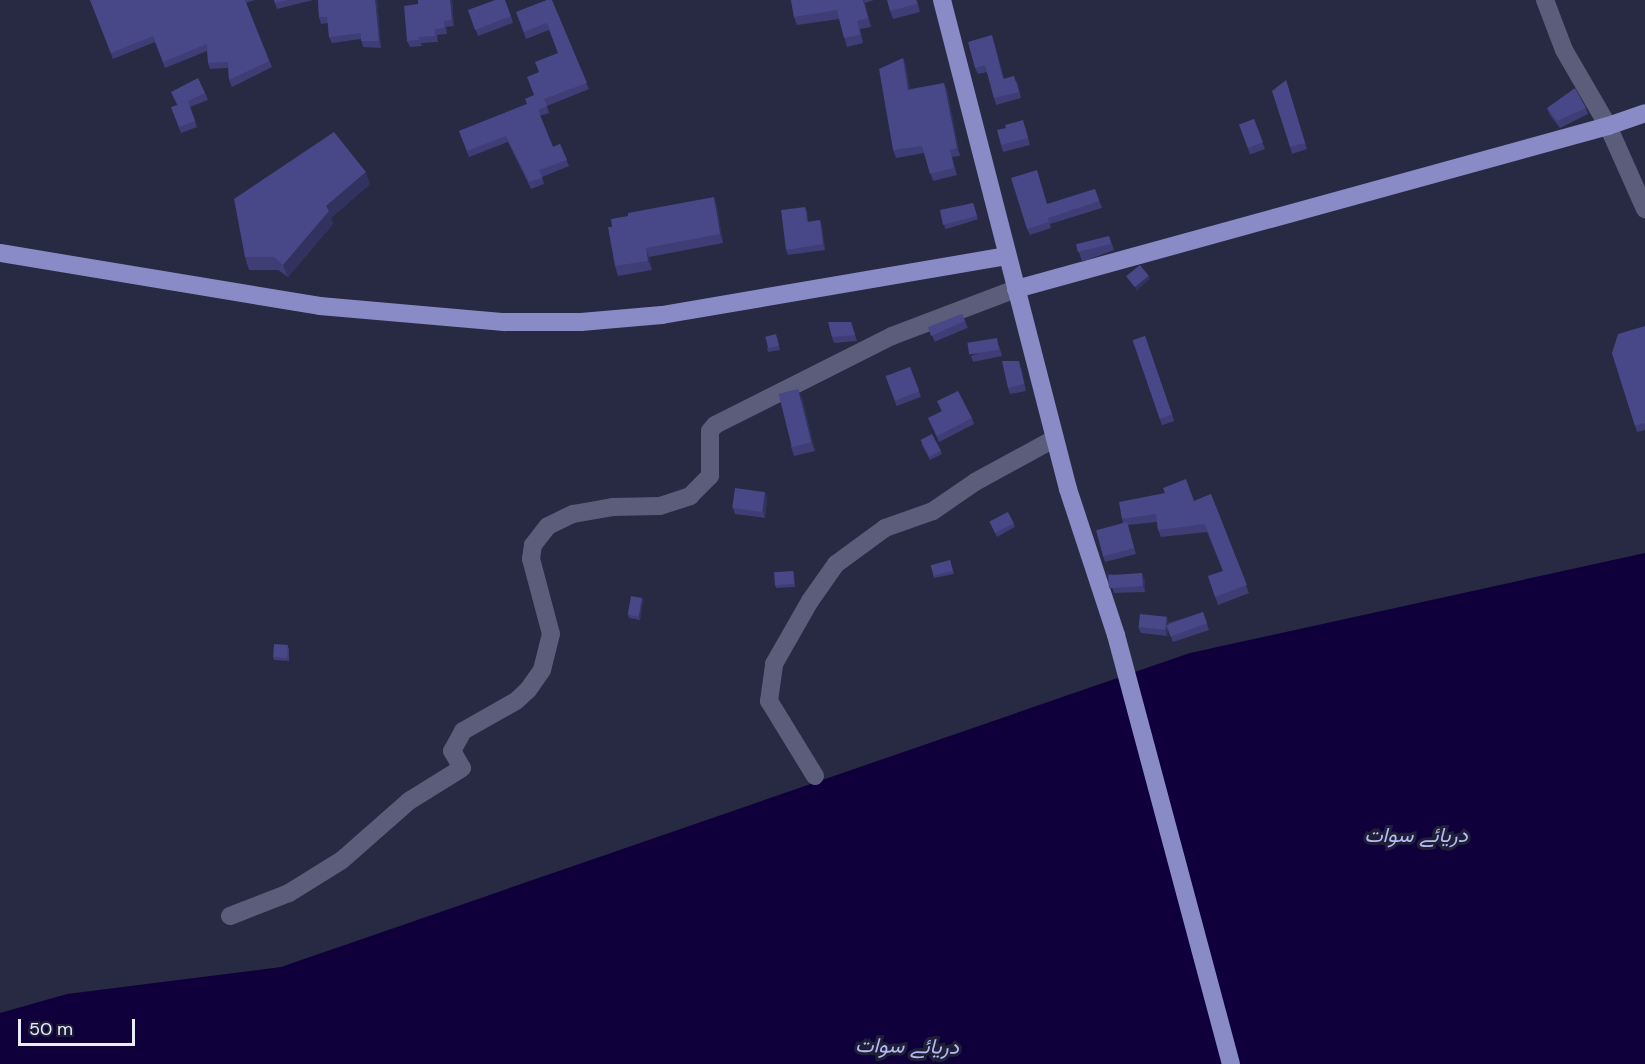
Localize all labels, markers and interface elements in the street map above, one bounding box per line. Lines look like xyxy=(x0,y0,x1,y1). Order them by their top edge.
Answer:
water label: دریائے سوات xyxy=(1364,822,1468,848)
scale bar xyxy=(21,1007,138,1045)
text: 50 m xyxy=(29,1017,73,1041)
water label: دریائے سوات xyxy=(855,1032,959,1060)

